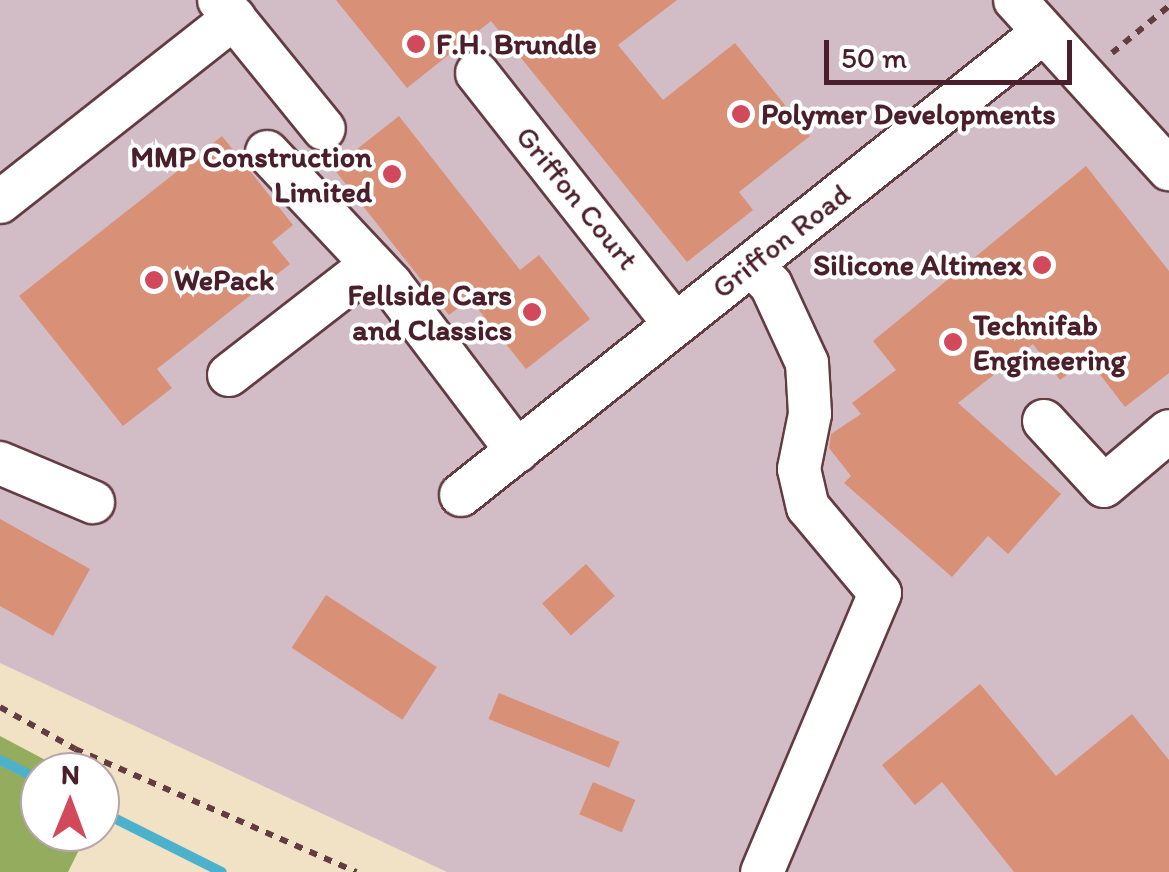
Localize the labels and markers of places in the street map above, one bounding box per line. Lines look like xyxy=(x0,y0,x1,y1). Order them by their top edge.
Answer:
place label: F.H. Brundle xyxy=(436,26,597,62)
marker: F.H. Brundle xyxy=(405,33,427,55)
place label: Polymer Developments xyxy=(761,96,1055,132)
marker: Polymer Developments xyxy=(730,103,752,125)
place label: MMP Construction Limited xyxy=(131,139,372,210)
marker: MMP Construction Limited xyxy=(381,163,403,185)
place label: Silicone Altimex xyxy=(813,247,1022,283)
marker: Silicone Altimex xyxy=(1031,254,1053,276)
place label: WePack xyxy=(174,262,274,298)
marker: WePack xyxy=(143,269,165,291)
place label: Fellside Cars and Classics xyxy=(347,277,512,348)
marker: Fellside Cars and Classics xyxy=(521,301,543,323)
place label: Technifab Engineering xyxy=(973,307,1126,378)
marker: Technifab Engineering xyxy=(942,331,964,353)

